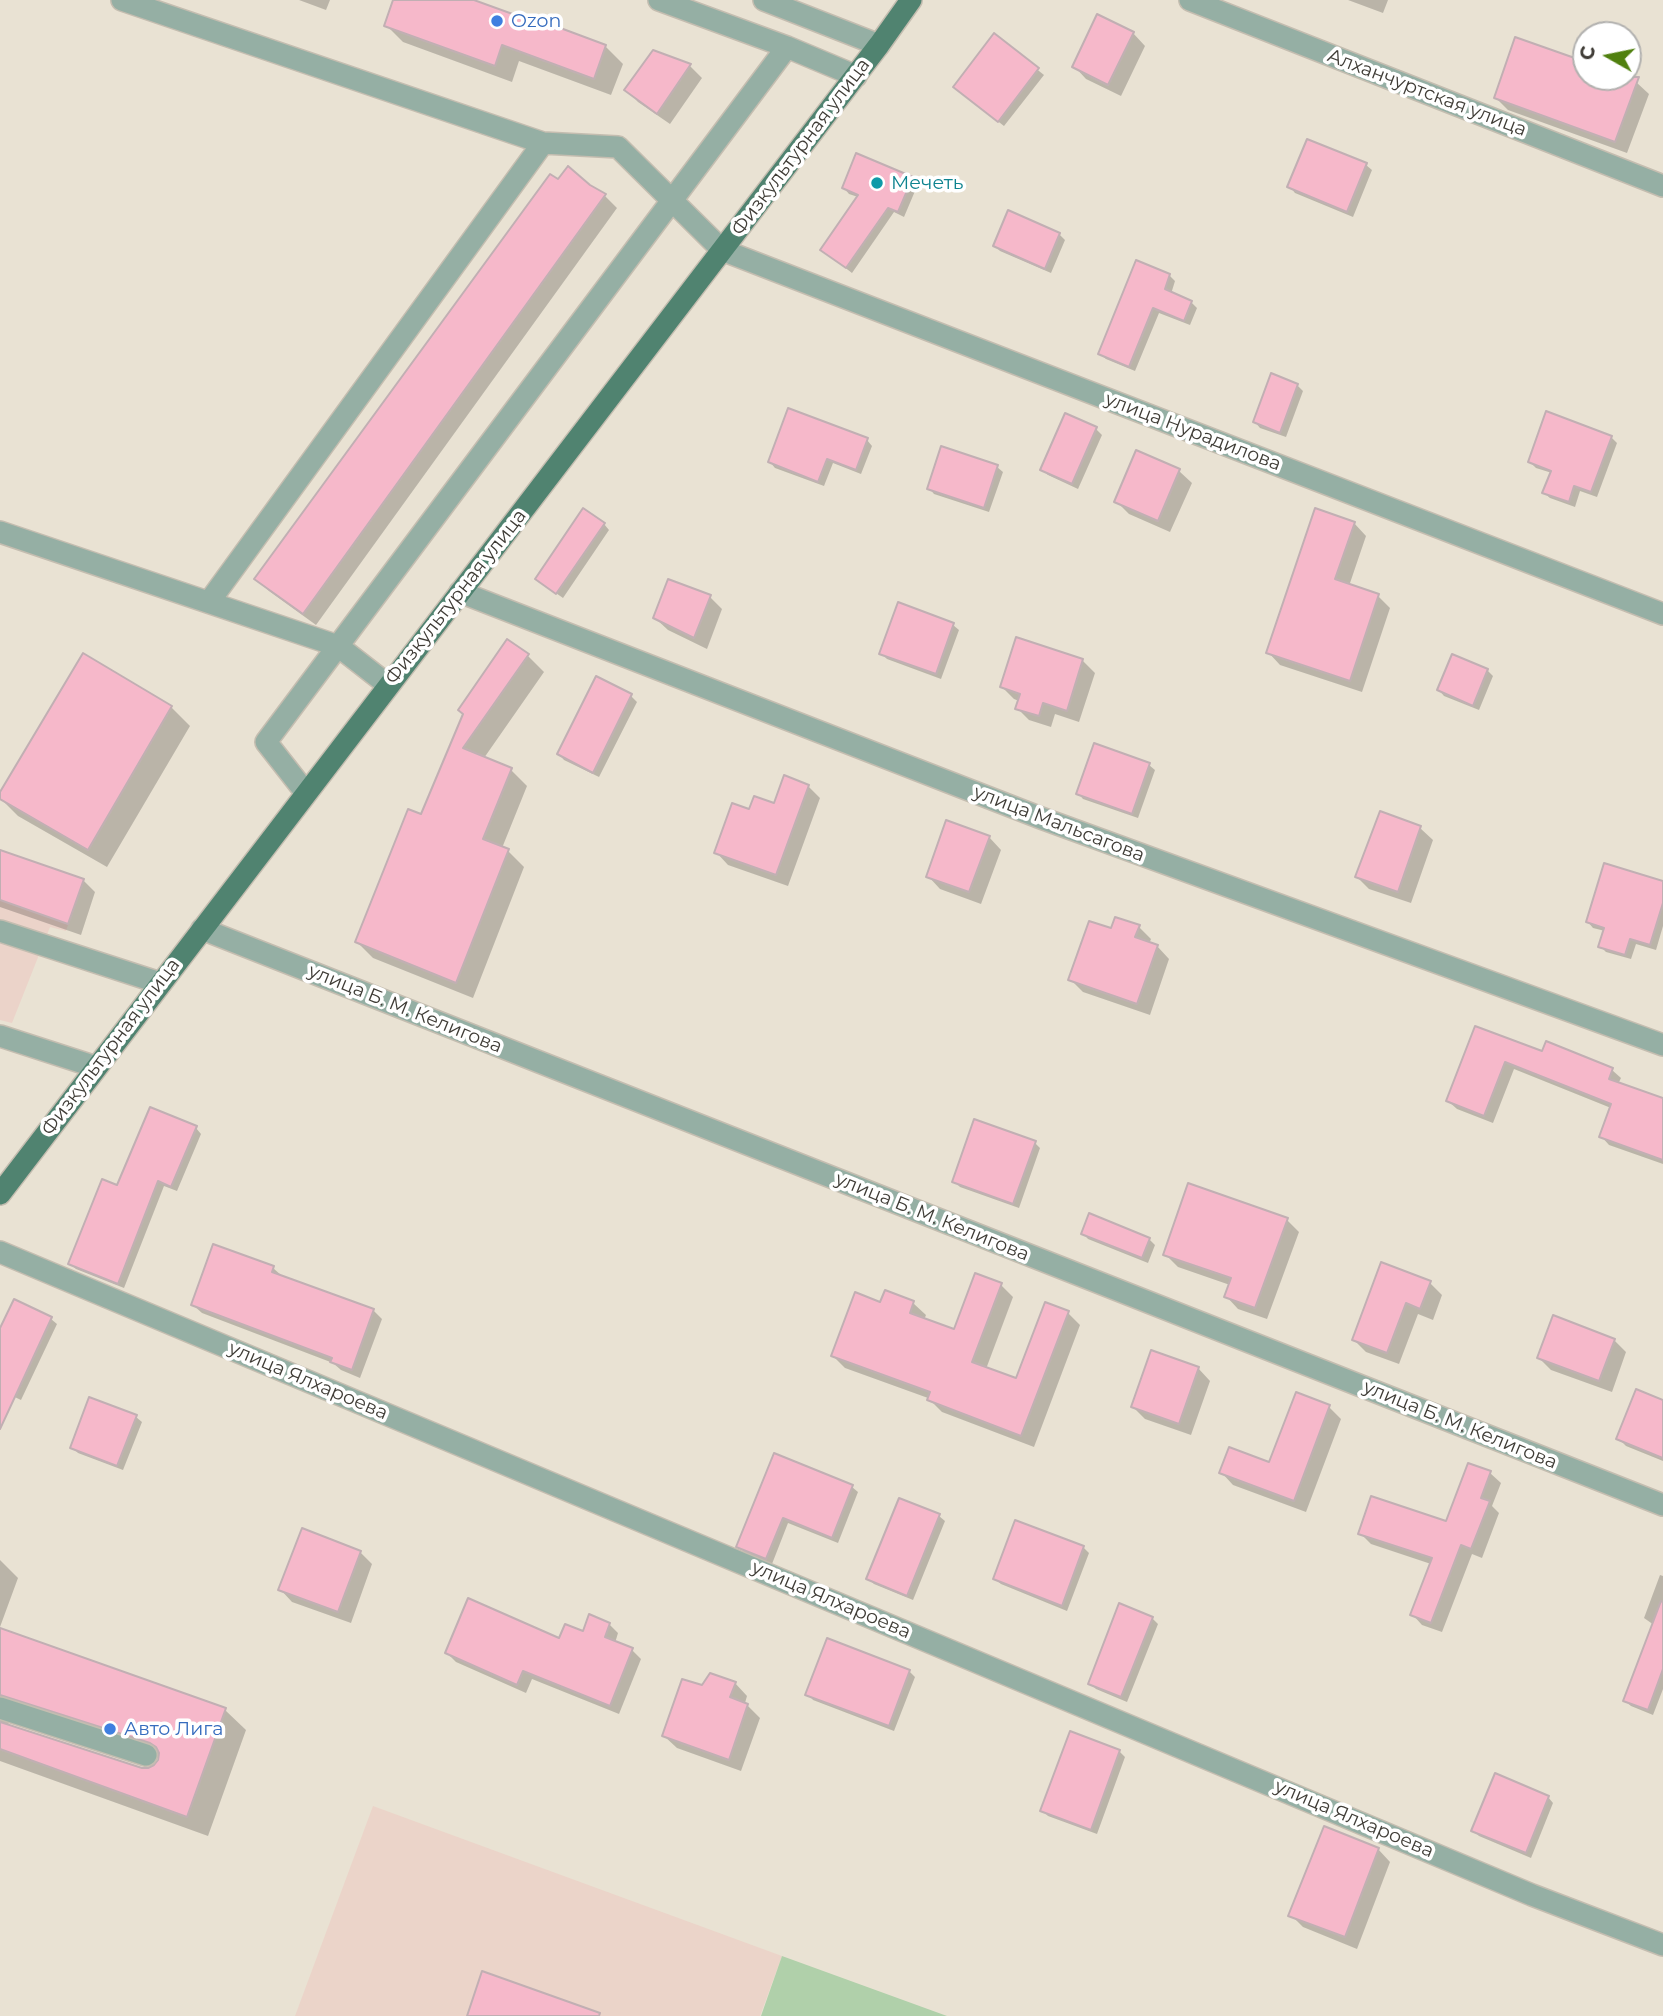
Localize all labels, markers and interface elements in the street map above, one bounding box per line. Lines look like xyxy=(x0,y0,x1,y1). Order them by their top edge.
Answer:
place label: Ozon xyxy=(511,10,561,32)
marker: Ozon xyxy=(489,13,505,29)
north arrow xyxy=(1572,21,1642,91)
street label: Алханчуртская улица xyxy=(1324,44,1530,142)
text: С xyxy=(1575,44,1600,62)
street label: Физкультурная улица xyxy=(727,54,875,240)
place label: Мечеть xyxy=(891,172,963,194)
marker: Мечеть xyxy=(869,175,885,191)
street label: улица Нурадилова xyxy=(1102,388,1284,476)
street label: Физкультурная улица xyxy=(381,505,531,689)
street label: улица Мальсагова xyxy=(970,781,1148,867)
street label: Физкультурная улица xyxy=(37,954,185,1140)
street label: улица Б. М. Келигова xyxy=(305,960,505,1058)
street label: улица Б. М. Келигова xyxy=(832,1168,1032,1266)
street label: улица Ялхароева xyxy=(225,1337,391,1425)
street label: улица Б. М. Келигова xyxy=(1360,1376,1560,1474)
street label: улица Ялхароева xyxy=(748,1556,914,1644)
place label: Авто Лига xyxy=(124,1718,223,1740)
marker: Авто Лига xyxy=(102,1721,118,1737)
street label: улица Ялхароева xyxy=(1271,1775,1437,1863)

